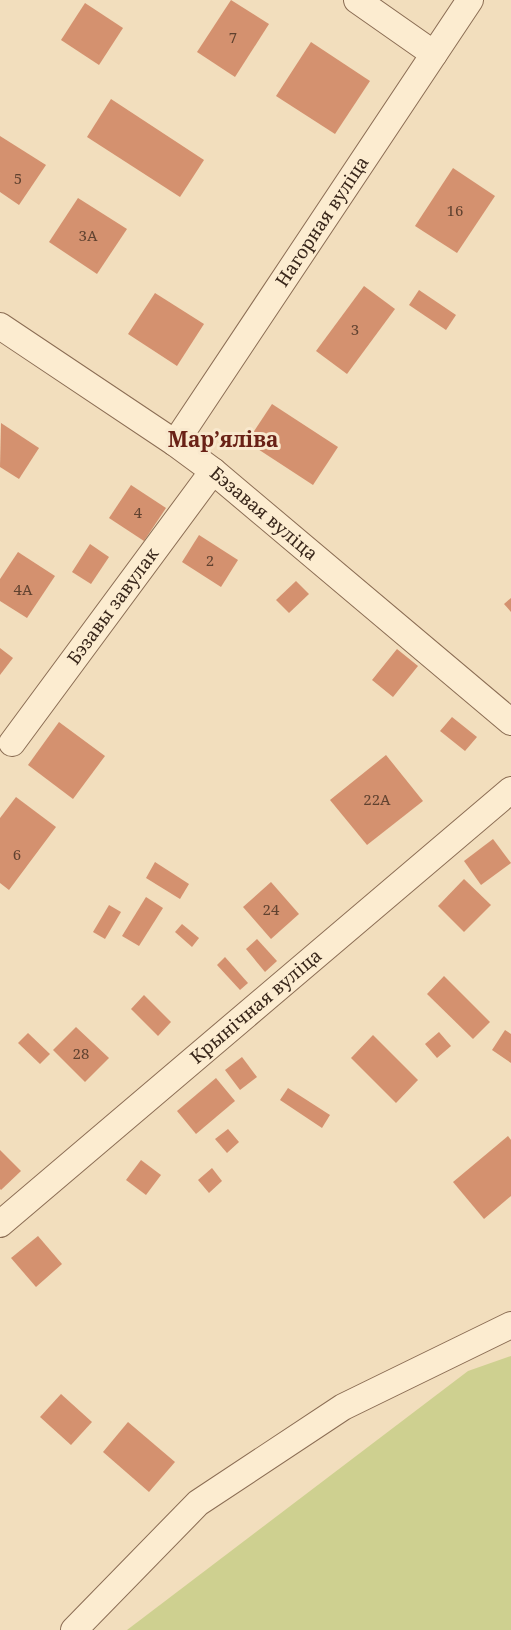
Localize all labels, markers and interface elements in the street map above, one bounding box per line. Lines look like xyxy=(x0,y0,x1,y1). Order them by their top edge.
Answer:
house number: 7 xyxy=(229,27,237,47)
street label: Нагорная вуліца xyxy=(269,151,374,291)
house number: 5 xyxy=(14,168,22,188)
house number: 16 xyxy=(447,200,463,220)
house number: 3А xyxy=(79,225,98,245)
house number: 3 xyxy=(351,319,359,339)
district label: Марʼяліва xyxy=(168,425,278,453)
street label: Бэзавая вуліца xyxy=(205,461,323,565)
house number: 4 xyxy=(134,502,143,522)
street label: Бэзавы завулак xyxy=(61,542,164,669)
house number: 2 xyxy=(206,550,214,570)
house number: 4А xyxy=(14,579,33,599)
house number: 22А xyxy=(363,789,391,809)
house number: 6 xyxy=(13,844,21,864)
house number: 24 xyxy=(263,899,280,919)
street label: Крынічная вуліца xyxy=(185,943,326,1068)
house number: 28 xyxy=(73,1043,89,1063)

